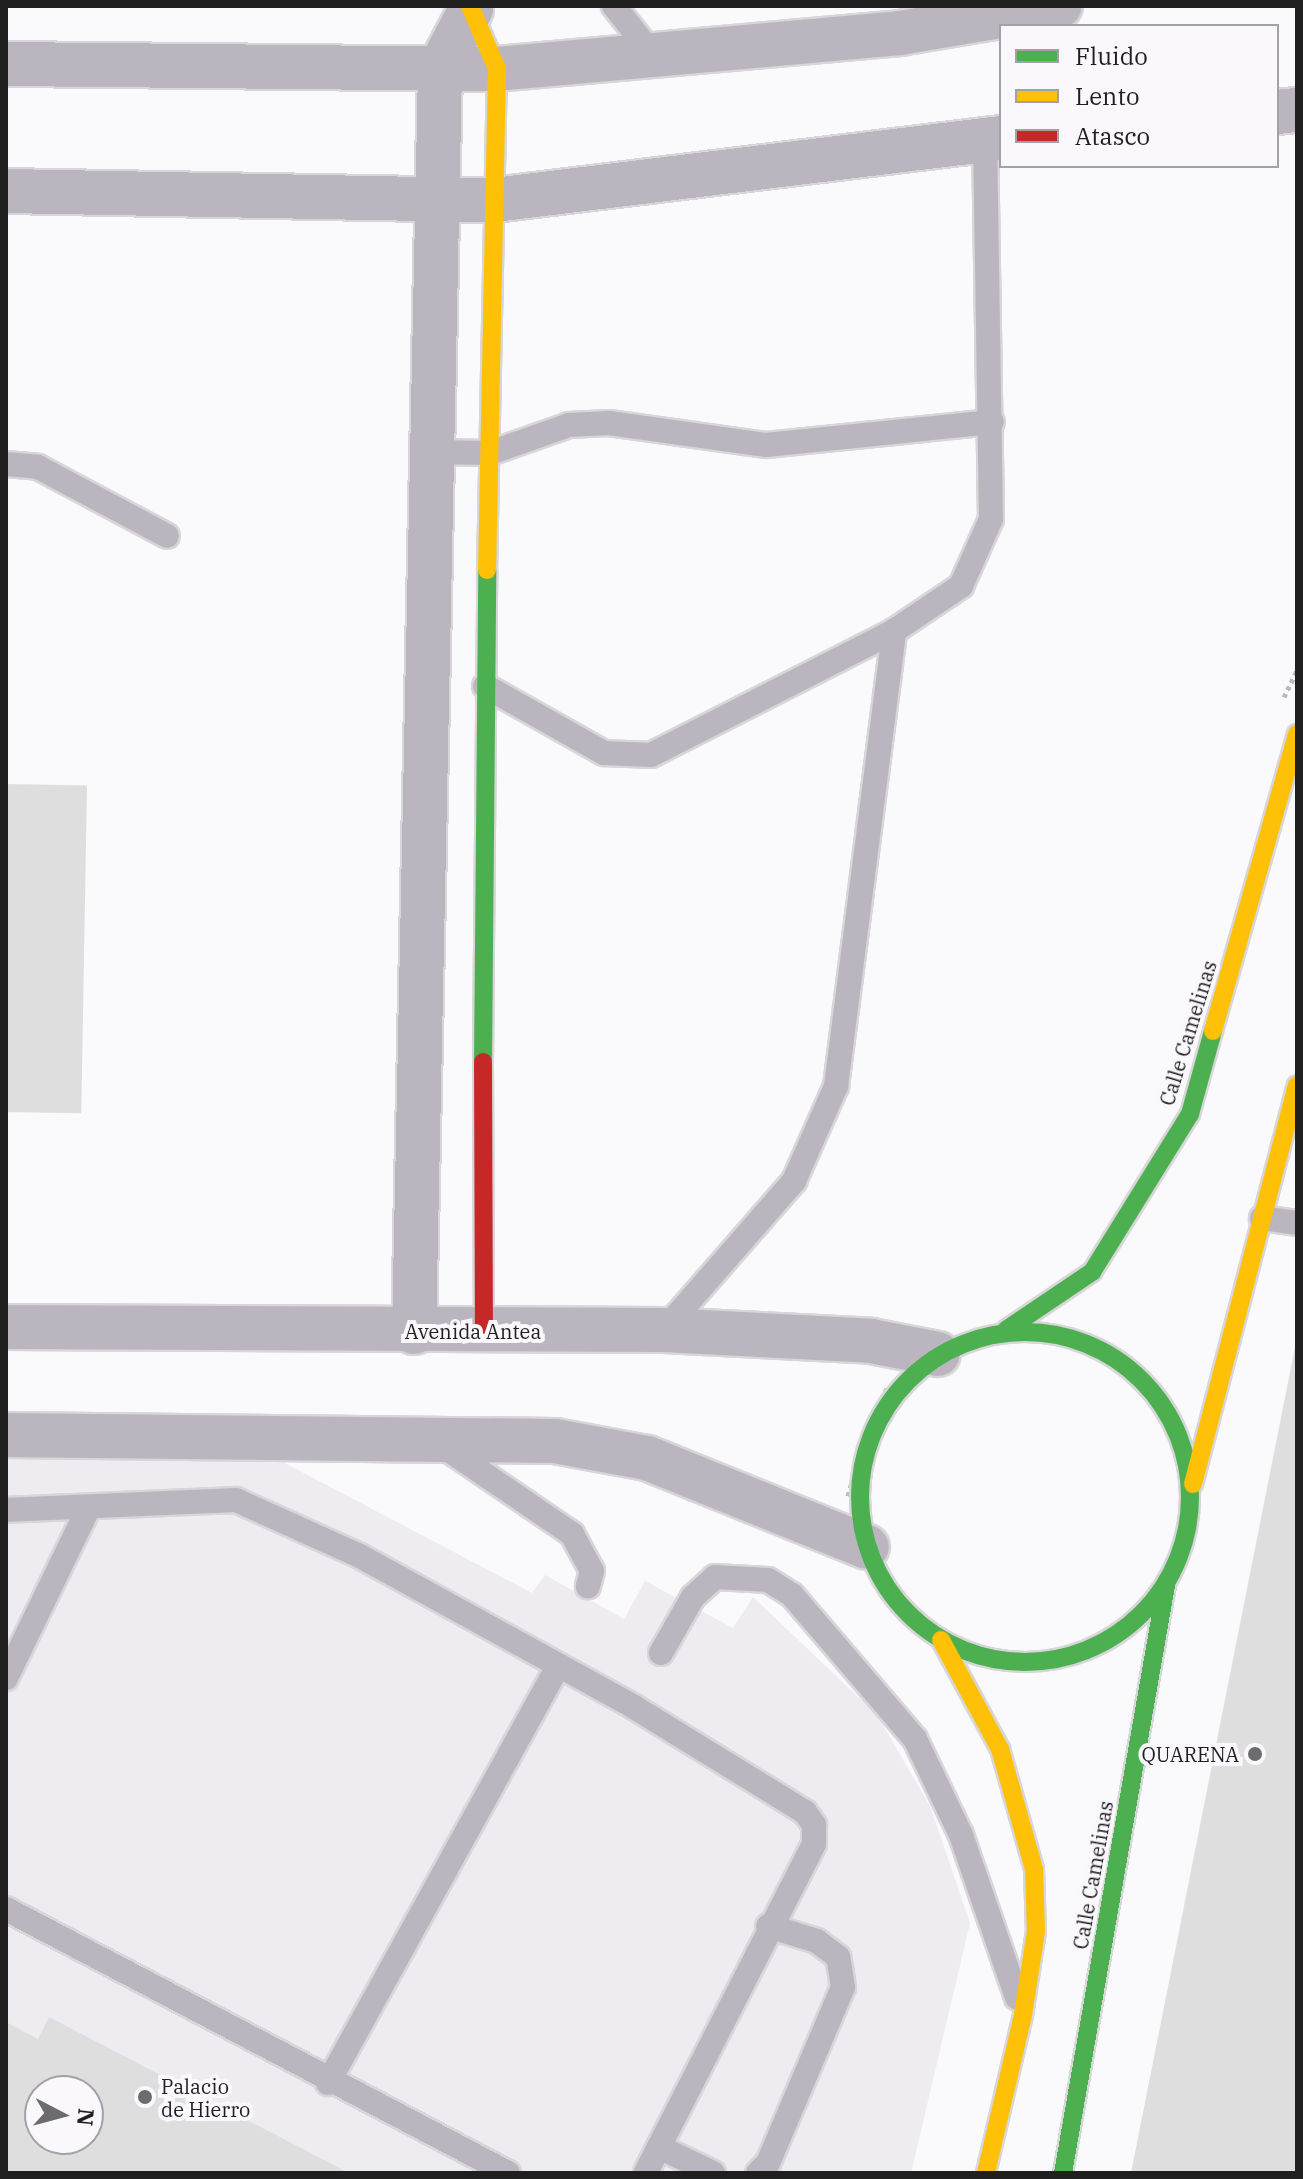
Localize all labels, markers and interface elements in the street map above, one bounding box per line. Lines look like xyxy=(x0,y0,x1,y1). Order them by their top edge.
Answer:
legend xyxy=(999,24,1279,168)
text: Fluido xyxy=(1075,40,1148,72)
text: Lento xyxy=(1075,80,1139,112)
text: Atasco xyxy=(1075,120,1150,152)
street label: Calle Camelinas xyxy=(1155,958,1221,1108)
street label: Avenida Antea xyxy=(405,1319,541,1343)
place label: QUARENA xyxy=(1141,1742,1239,1766)
marker: QUARENA xyxy=(1246,1745,1264,1763)
street label: Calle Camelinas xyxy=(1068,1799,1118,1951)
place label: Palacio de Hierro xyxy=(161,2074,250,2121)
north arrow xyxy=(24,2075,104,2155)
marker: Palacio de Hierro xyxy=(136,2088,154,2106)
text: N xyxy=(71,2107,102,2128)

